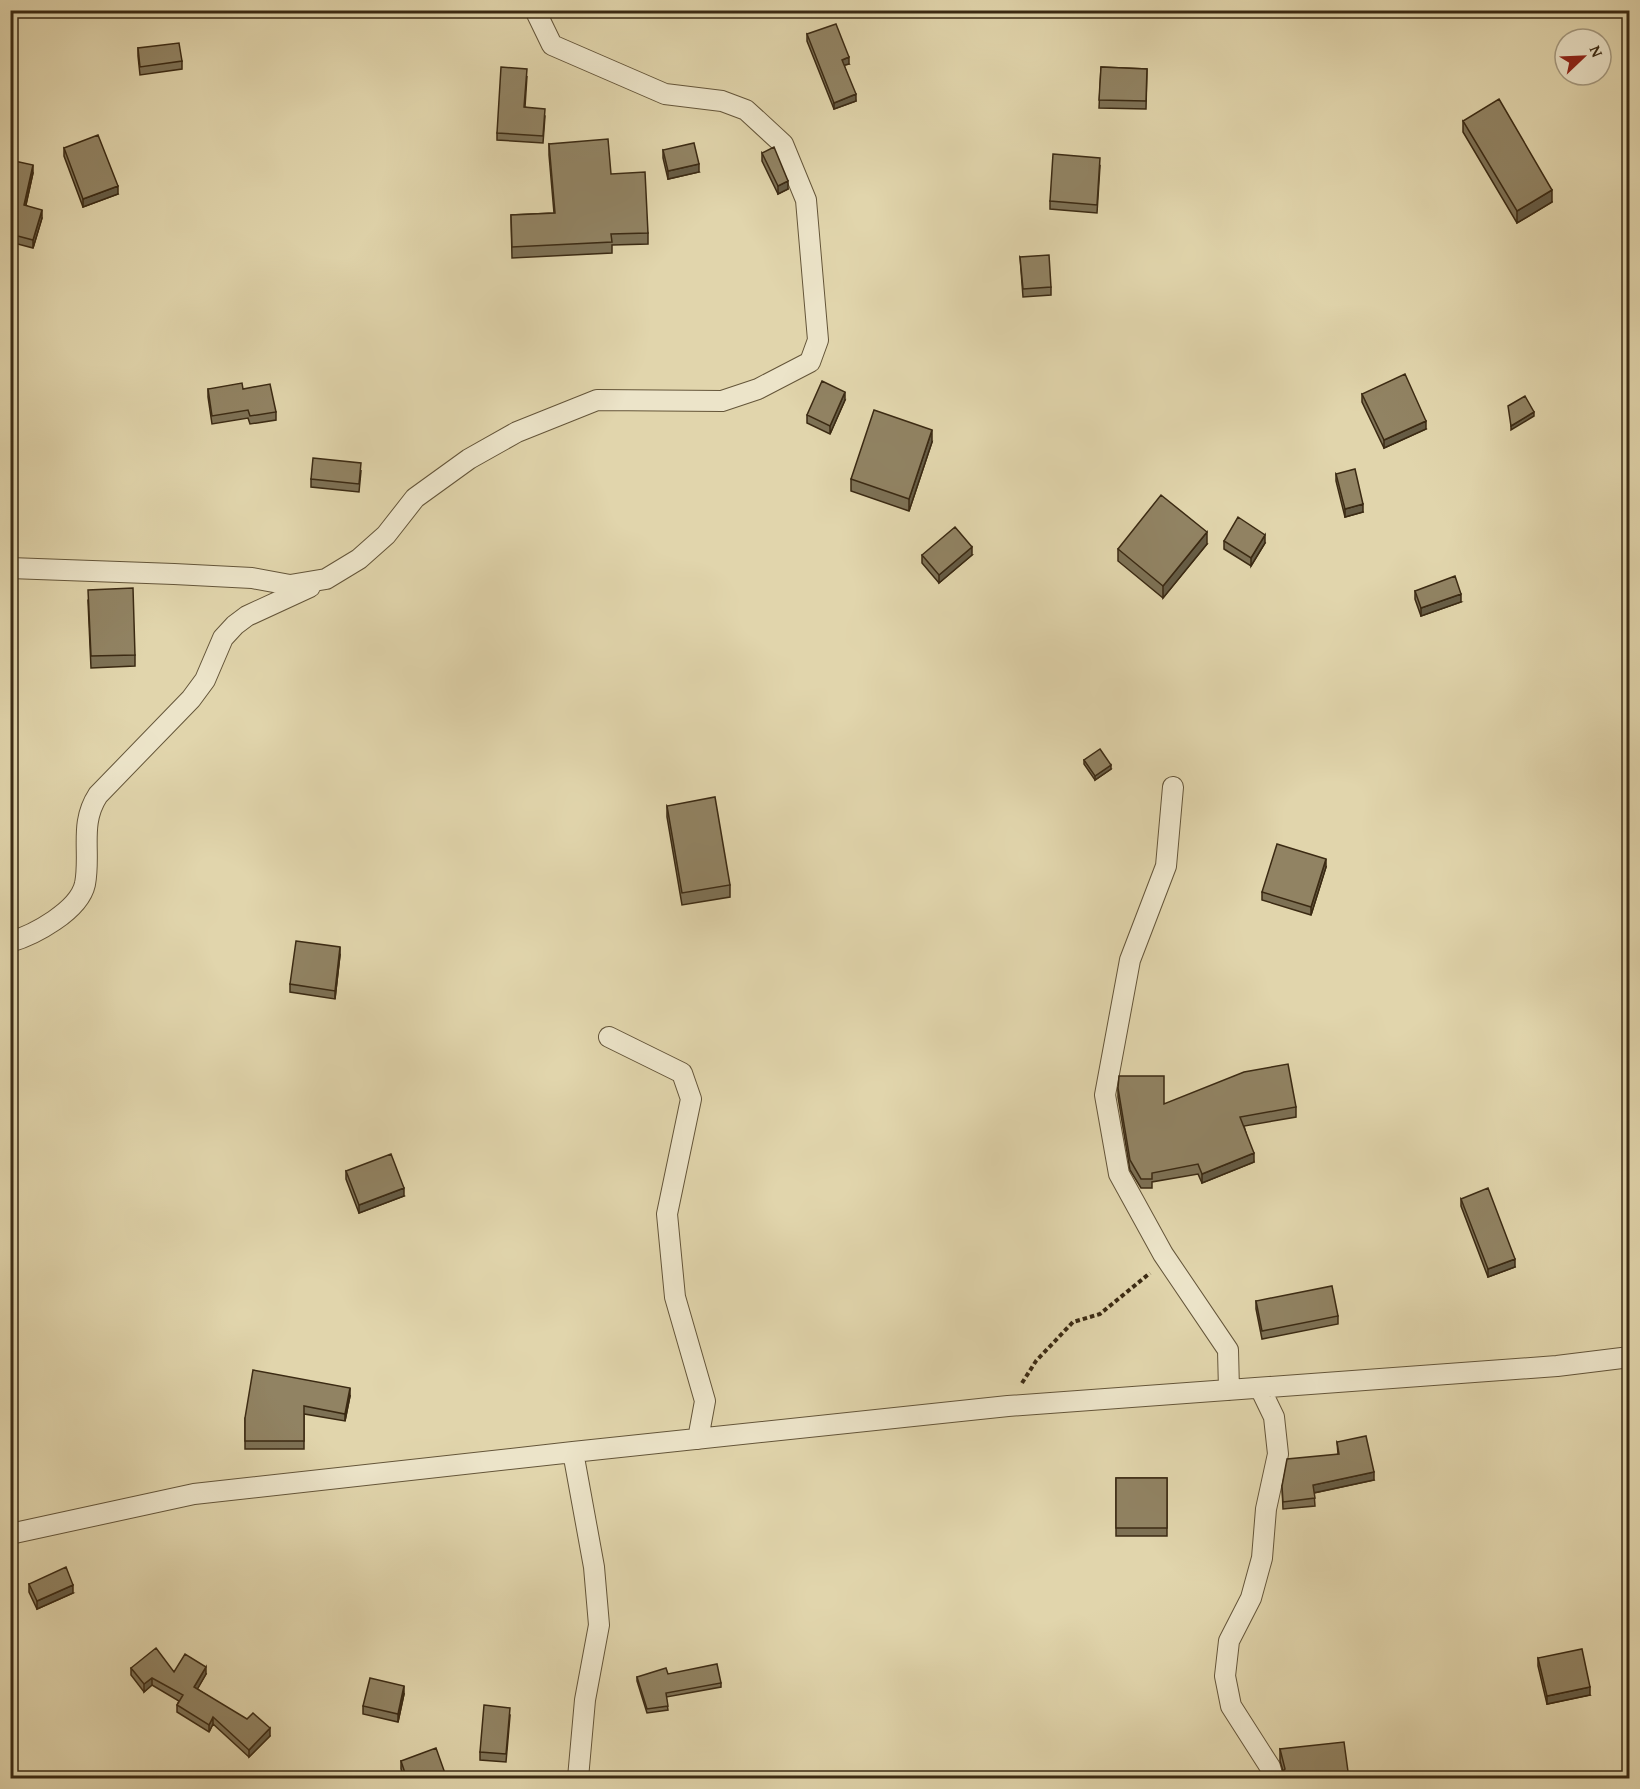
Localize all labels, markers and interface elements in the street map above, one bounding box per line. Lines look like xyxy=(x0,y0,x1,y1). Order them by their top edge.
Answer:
north arrow xyxy=(1553,27,1613,87)
text: N xyxy=(1584,42,1610,61)

